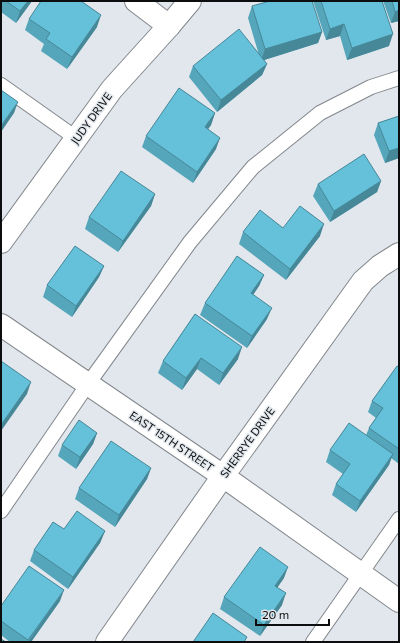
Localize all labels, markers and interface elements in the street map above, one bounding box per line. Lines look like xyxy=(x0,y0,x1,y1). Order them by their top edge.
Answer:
street label: JUDY DRIVE xyxy=(68,90,115,147)
street label: SHERRYE DRIVE xyxy=(217,404,277,480)
street label: EAST 15TH STREET xyxy=(127,408,217,474)
scale bar xyxy=(256,601,329,627)
text: 20 m xyxy=(262,607,289,621)

